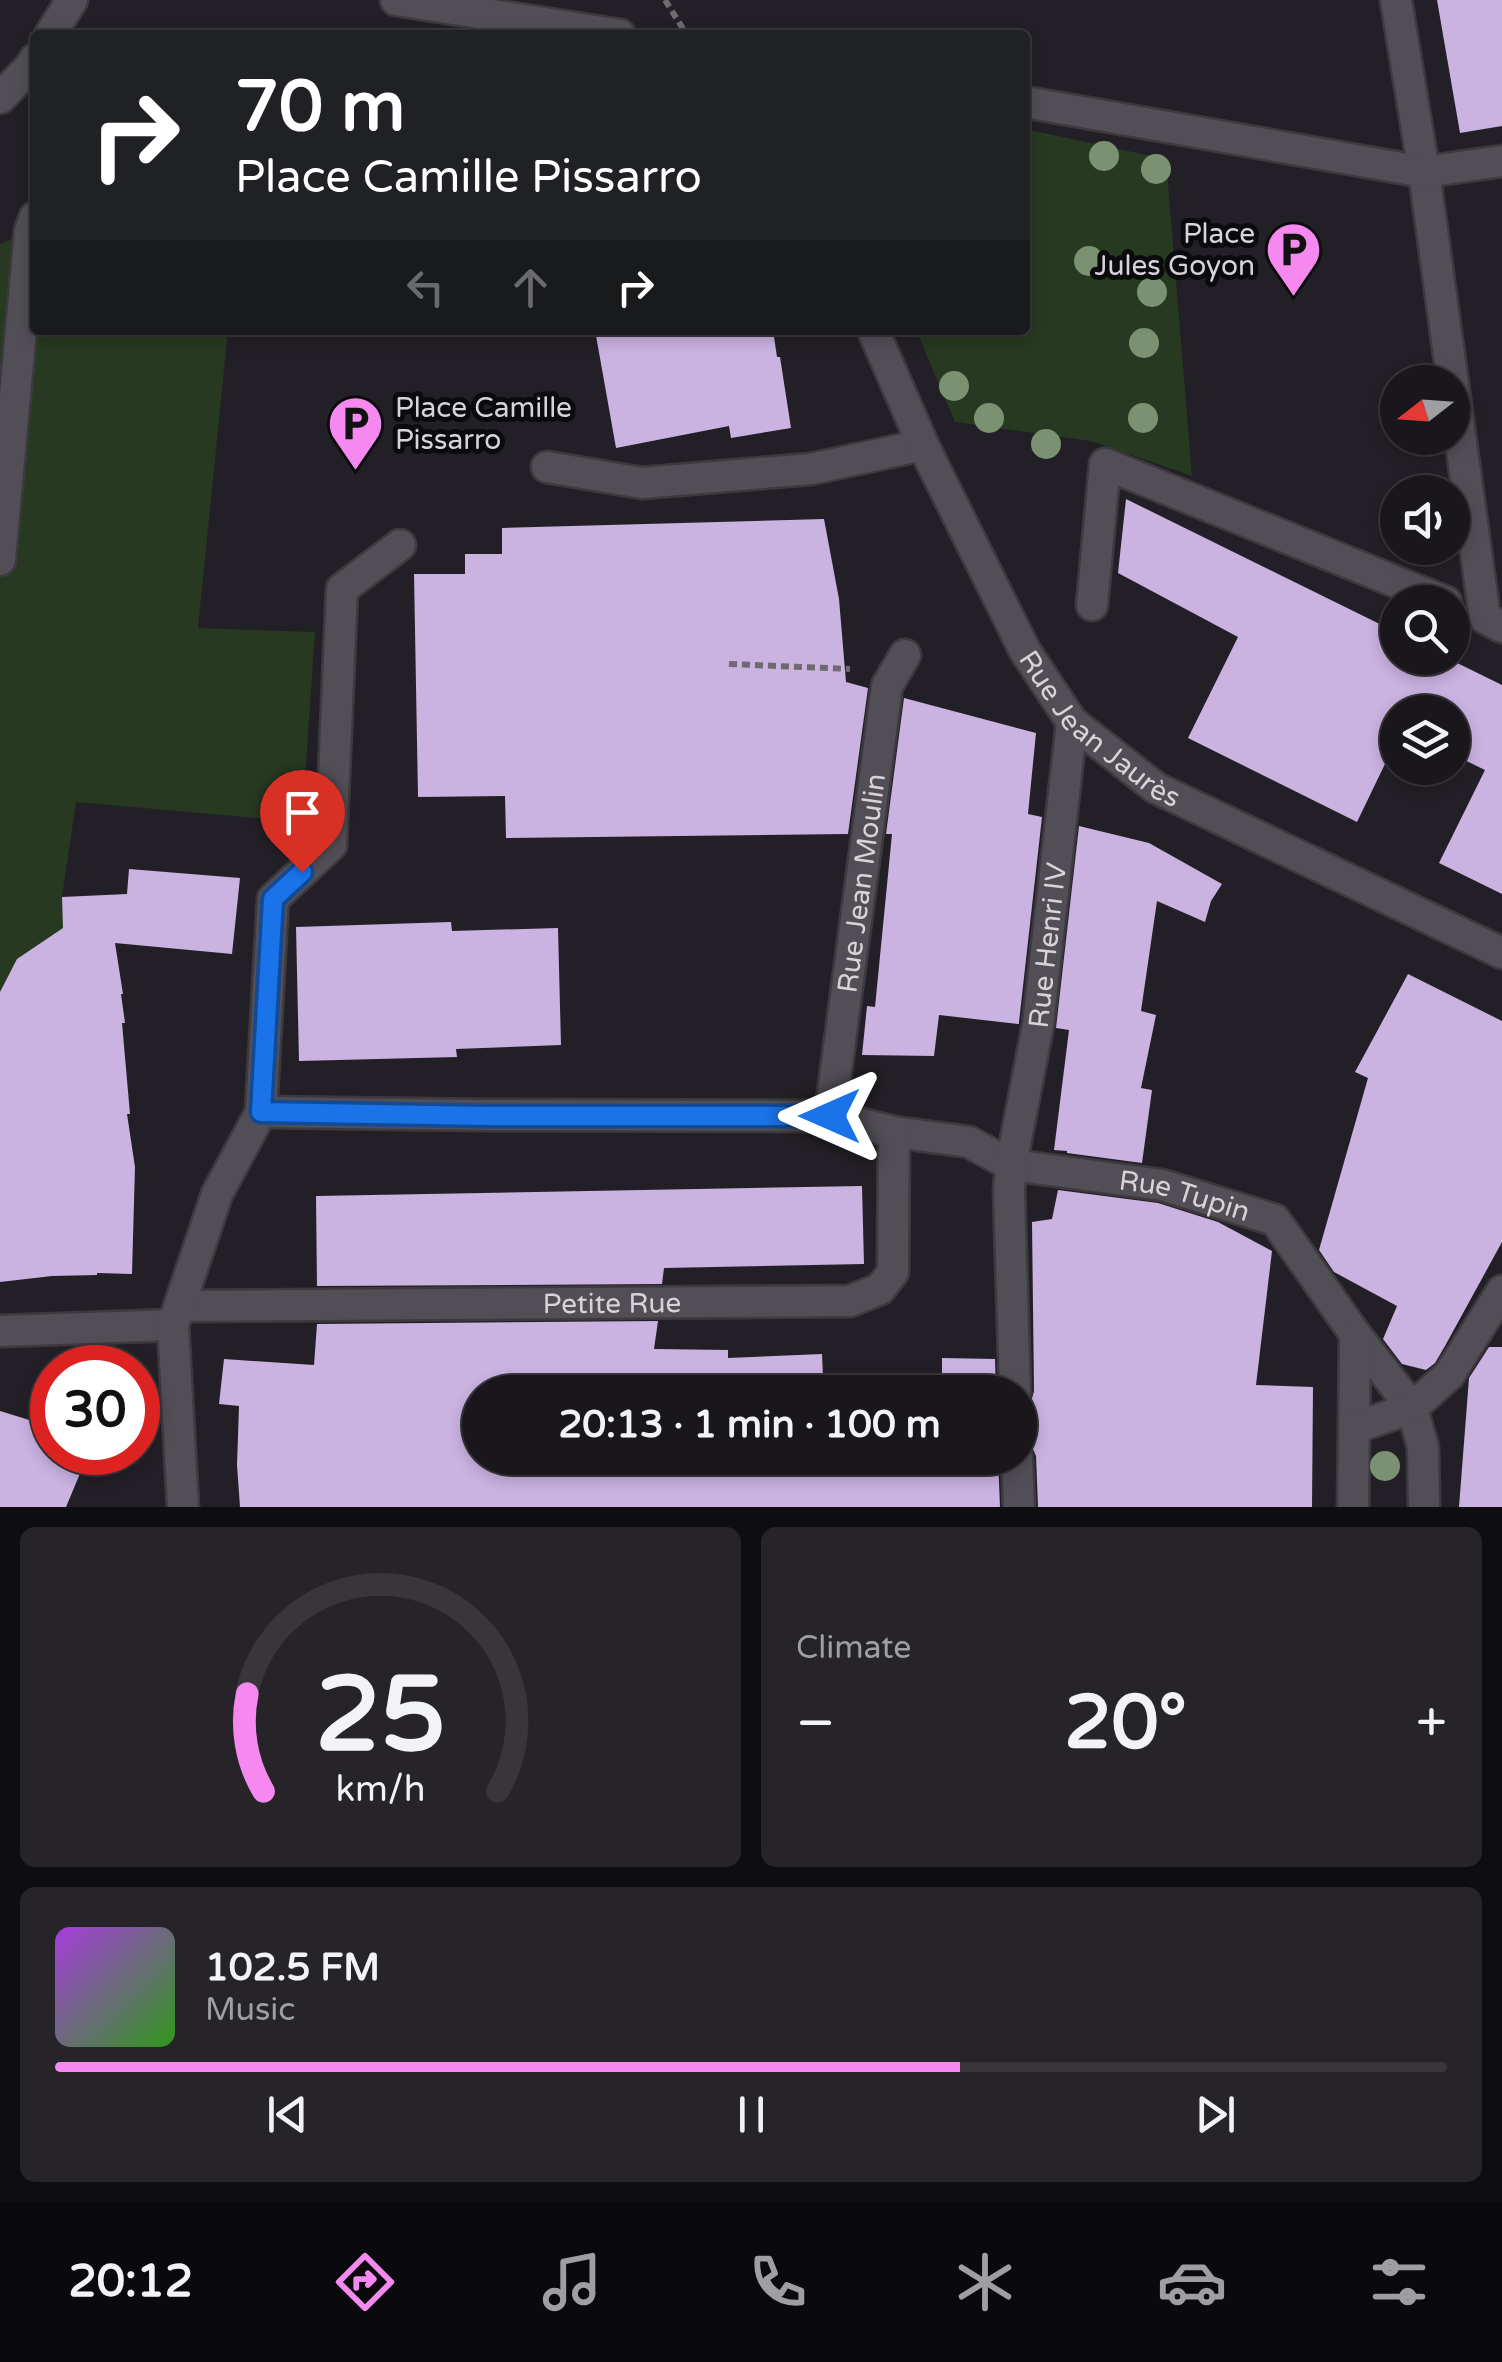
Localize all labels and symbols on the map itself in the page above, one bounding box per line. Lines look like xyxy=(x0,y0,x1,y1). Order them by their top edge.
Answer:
place label: Place Jules Goyon xyxy=(1094,217,1255,283)
parking icon: Place Jules Goyon xyxy=(1264,219,1324,298)
north arrow xyxy=(1380,365,1470,455)
place label: Place Camille Pissarro xyxy=(395,391,572,457)
parking icon: Place Camille Pissarro xyxy=(326,393,386,472)
street label: Rue Jean Jaurès xyxy=(1011,644,1185,815)
pin xyxy=(260,770,345,873)
street label: Rue Jean Moulin xyxy=(831,771,893,995)
street label: Rue Henri IV xyxy=(1022,861,1074,1030)
position arrow xyxy=(778,1064,882,1168)
street label: Rue Tupin xyxy=(1117,1163,1254,1229)
street label: Petite Rue xyxy=(543,1286,681,1321)
speed limit sign: 30 xyxy=(30,1345,160,1475)

